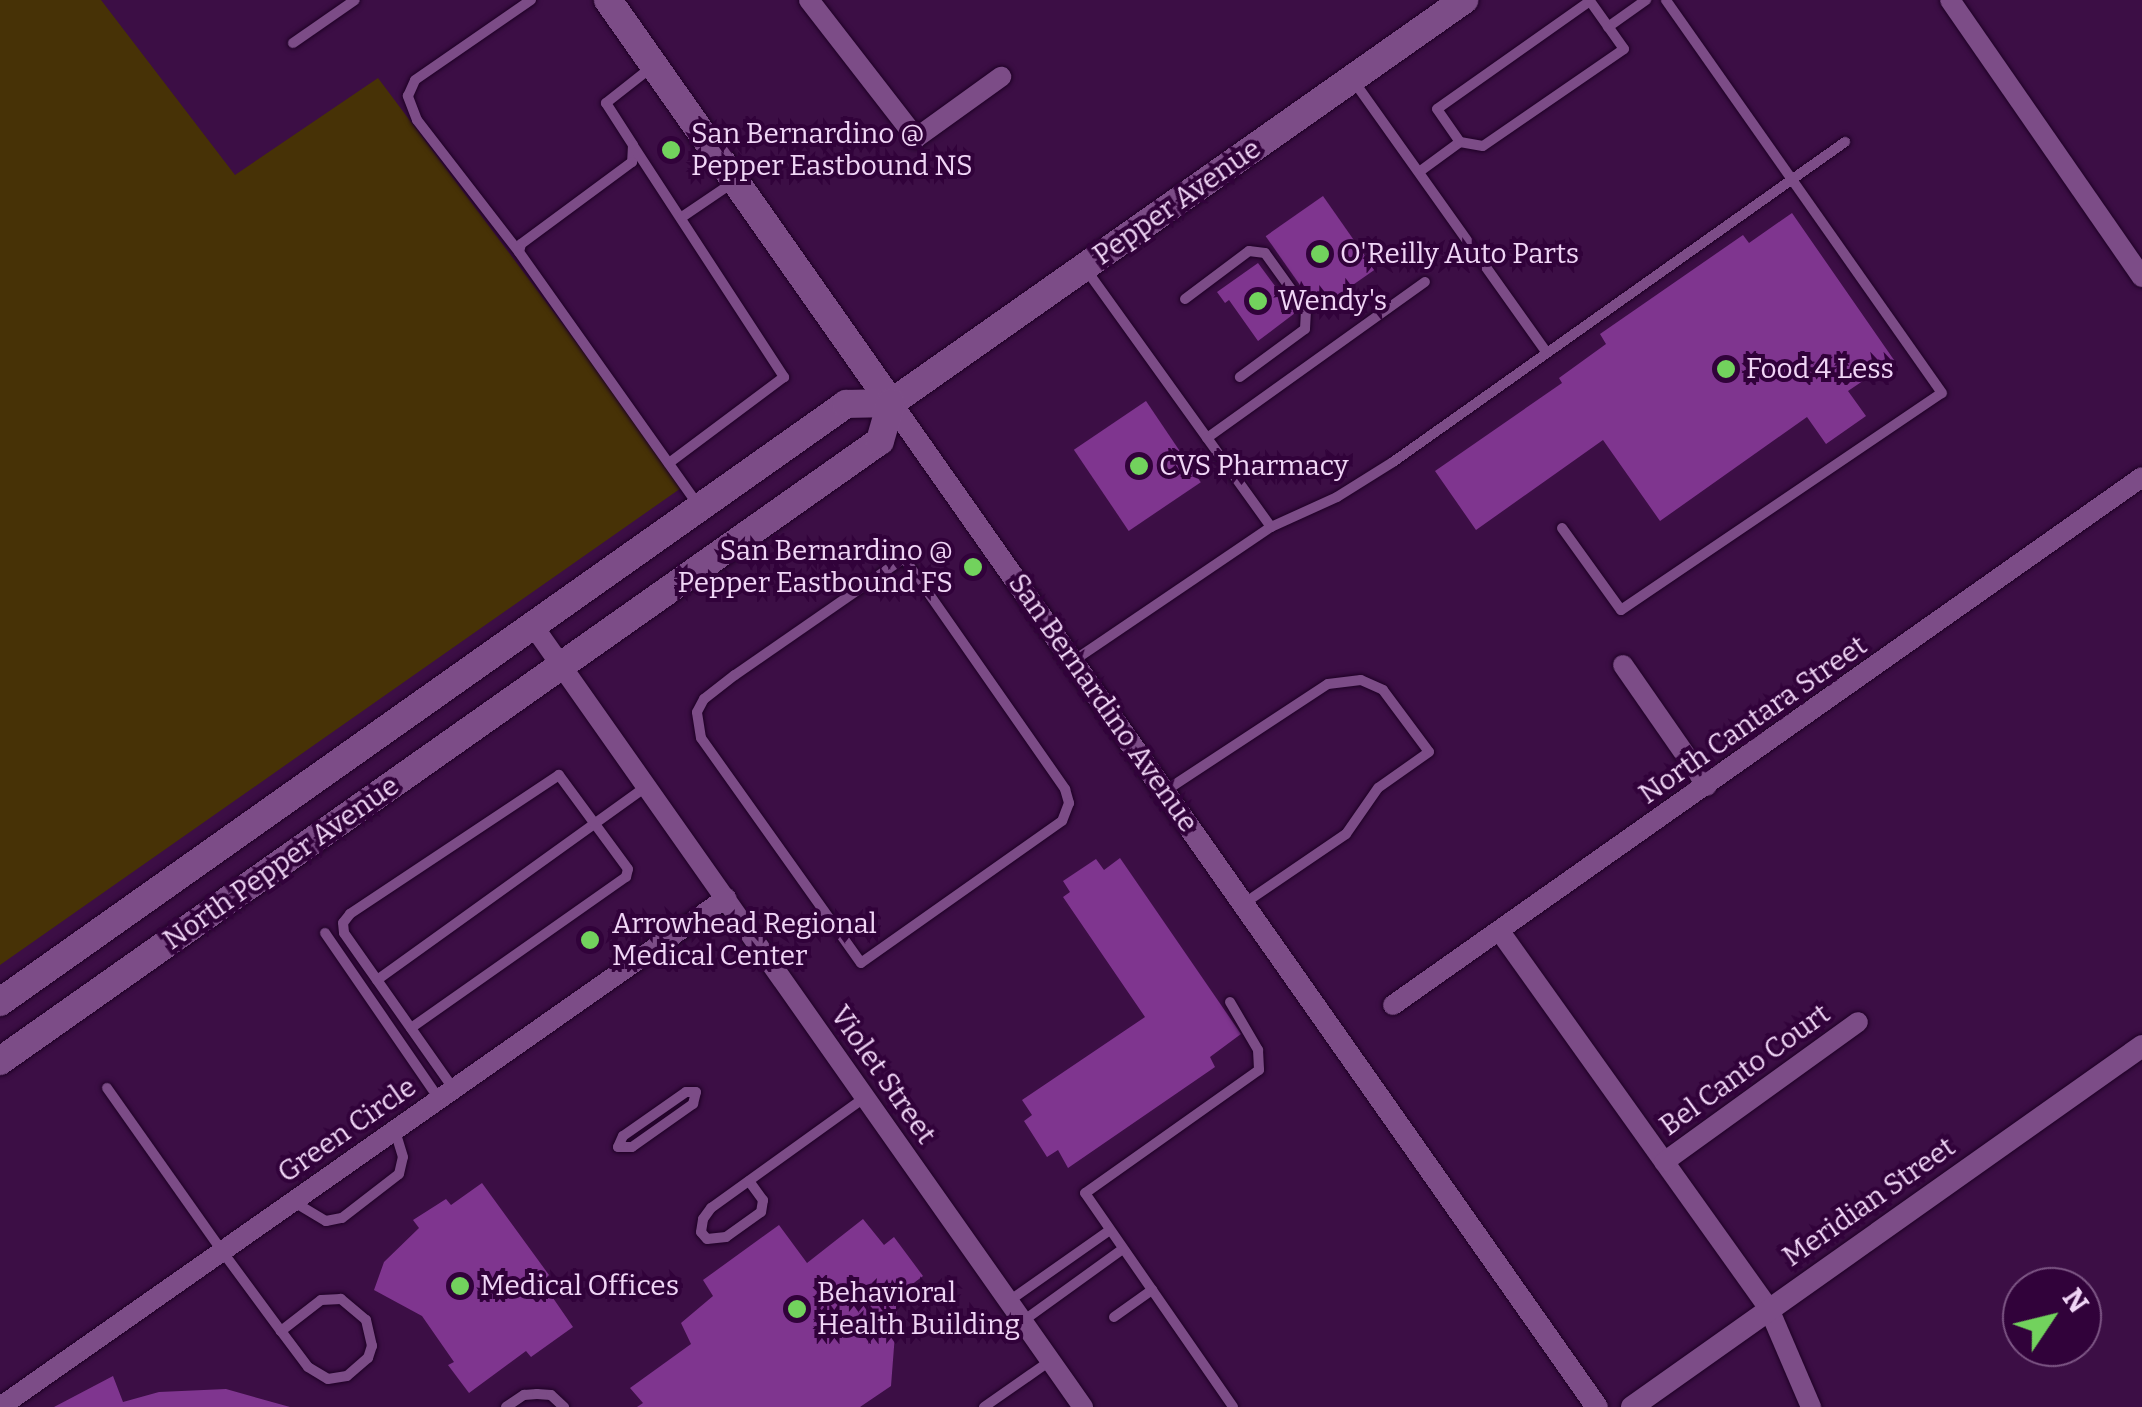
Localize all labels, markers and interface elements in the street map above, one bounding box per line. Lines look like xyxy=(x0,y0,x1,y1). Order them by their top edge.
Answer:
place label: San Bernardino @ Pepper Eastbound NS xyxy=(691,117,973,183)
street label: Pepper Avenue xyxy=(1087,132,1267,272)
marker: San Bernardino @ Pepper Eastbound NS xyxy=(660,139,682,161)
place label: O'Reilly Auto Parts xyxy=(1340,237,1579,271)
marker: O'Reilly Auto Parts xyxy=(1309,243,1331,265)
place label: Wendy's xyxy=(1278,284,1387,318)
marker: Wendy's xyxy=(1247,290,1269,312)
place label: Food 4 Less xyxy=(1746,352,1894,386)
marker: Food 4 Less xyxy=(1715,358,1737,380)
place label: CVS Pharmacy xyxy=(1159,449,1349,483)
marker: CVS Pharmacy xyxy=(1128,455,1150,477)
place label: San Bernardino @ Pepper Eastbound FS xyxy=(677,534,953,600)
marker: San Bernardino @ Pepper Eastbound FS xyxy=(962,556,984,578)
street label: San Bernardino Avenue xyxy=(1001,567,1205,839)
street label: North Cantara Street xyxy=(1633,629,1873,811)
street label: North Pepper Avenue xyxy=(157,769,405,957)
place label: Arrowhead Regional Medical Center xyxy=(612,907,877,973)
marker: Arrowhead Regional Medical Center xyxy=(577,927,603,953)
street label: Bel Canto Court xyxy=(1653,997,1837,1143)
street label: Violet Street xyxy=(823,1000,943,1150)
street label: Green Circle xyxy=(271,1070,423,1190)
street label: Meridian Street xyxy=(1776,1130,1962,1274)
north arrow xyxy=(2002,1267,2102,1367)
place label: Medical Offices xyxy=(480,1269,679,1303)
marker: Medical Offices xyxy=(449,1275,471,1297)
place label: Behavioral Health Building xyxy=(817,1276,1020,1342)
text: N xyxy=(2056,1282,2095,1319)
marker: Behavioral Health Building xyxy=(786,1298,808,1320)

